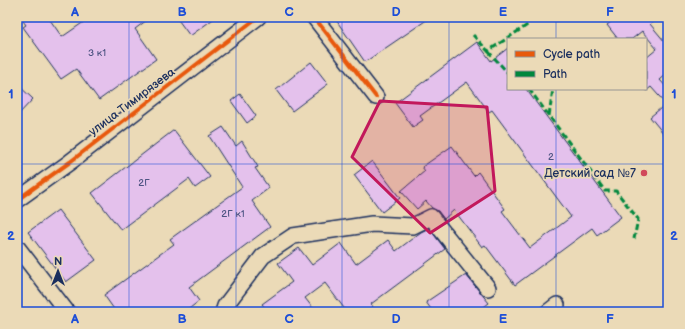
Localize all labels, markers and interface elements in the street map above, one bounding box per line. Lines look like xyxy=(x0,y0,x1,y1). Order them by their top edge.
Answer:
text: A xyxy=(70,4,79,20)
text: B xyxy=(177,4,187,20)
text: C xyxy=(284,4,294,20)
text: D xyxy=(391,4,401,20)
text: E xyxy=(499,4,508,20)
text: F xyxy=(606,4,614,20)
legend xyxy=(507,38,647,90)
house number: 3 к1 xyxy=(88,47,106,59)
text: Cycle path xyxy=(543,47,600,62)
street label: улица Тимирязева xyxy=(86,65,178,139)
text: Path xyxy=(543,67,568,82)
text: 1 xyxy=(8,86,14,102)
text: 1 xyxy=(671,86,677,102)
house number: 2 xyxy=(548,151,554,163)
place label: Детский сад №7 xyxy=(544,166,636,181)
marker: Детский сад №7 xyxy=(639,168,649,178)
house number: 2Г xyxy=(138,177,150,189)
house number: 2Г к1 xyxy=(221,208,245,220)
text: 2 xyxy=(7,228,15,244)
text: 2 xyxy=(670,228,678,244)
north arrow xyxy=(38,251,78,291)
text: N xyxy=(54,255,62,268)
text: A xyxy=(70,311,79,327)
text: B xyxy=(177,311,187,327)
text: C xyxy=(284,311,294,327)
text: D xyxy=(391,311,401,327)
text: E xyxy=(499,311,508,327)
text: F xyxy=(606,311,614,327)

